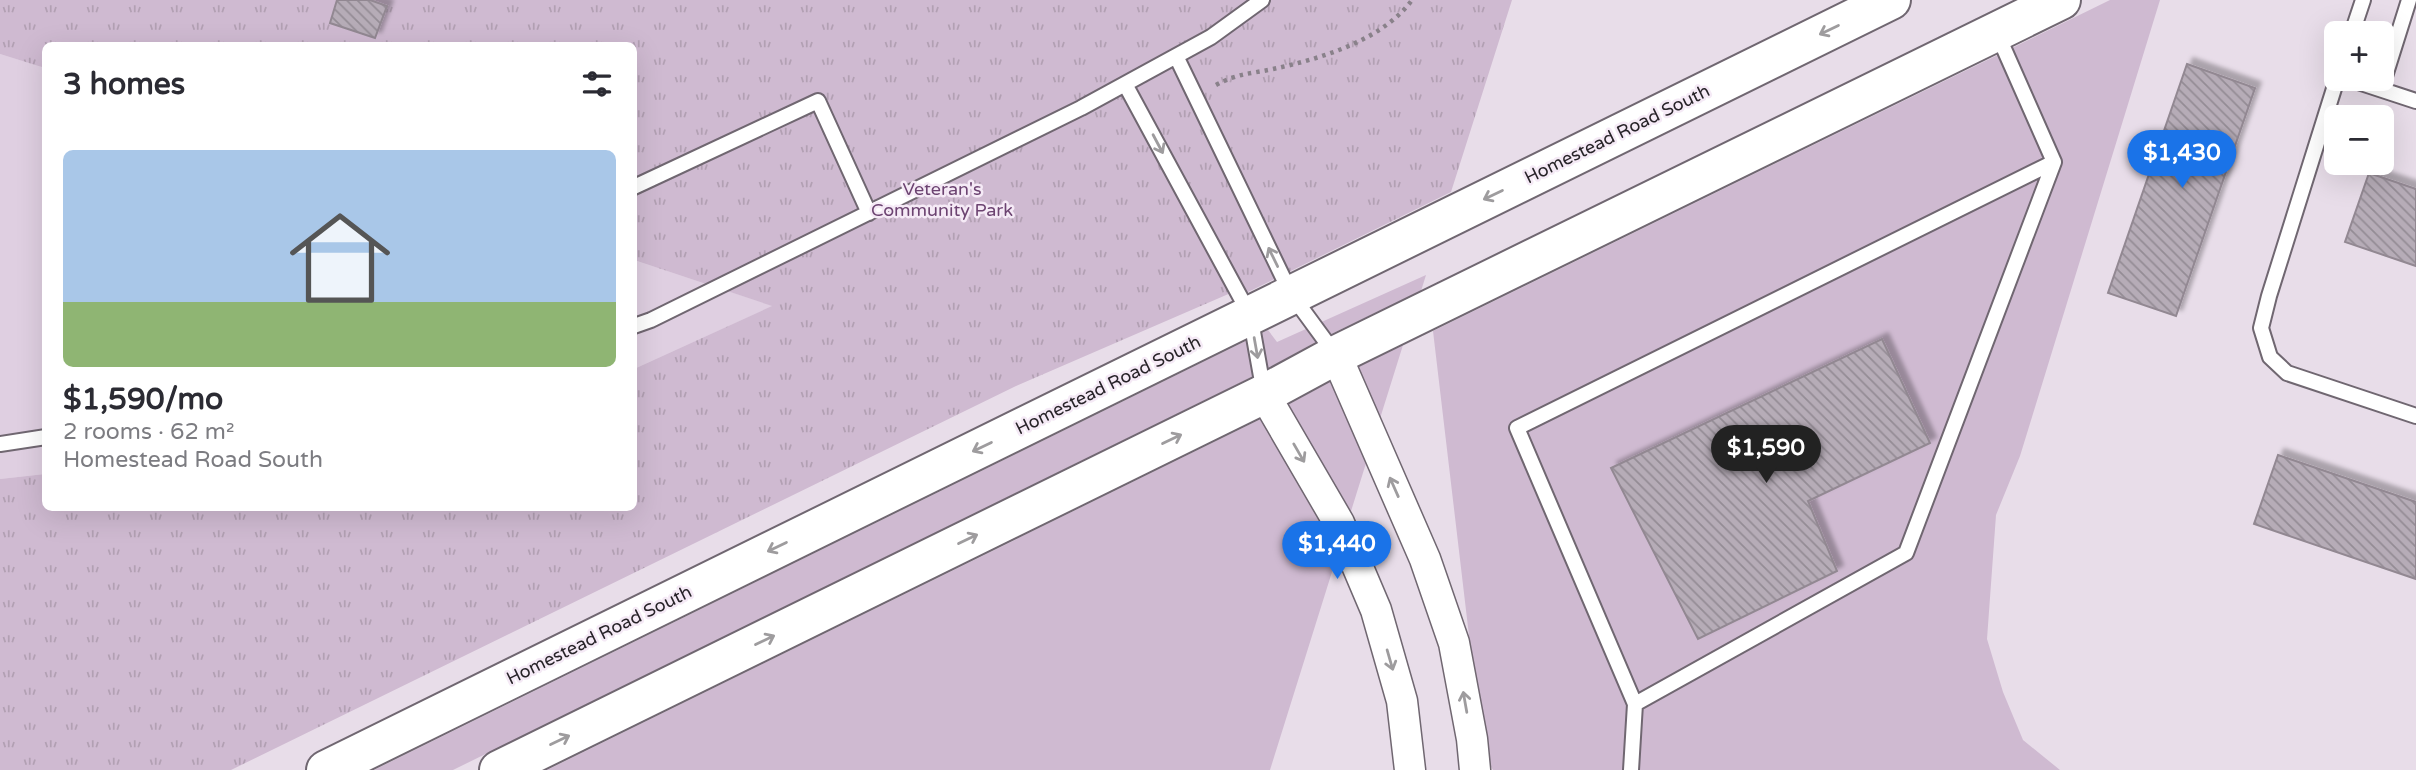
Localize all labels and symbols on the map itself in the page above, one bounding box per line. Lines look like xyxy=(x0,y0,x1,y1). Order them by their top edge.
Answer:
one-way arrow xyxy=(1819,24,1840,37)
street label: Homestead Road South xyxy=(1521,80,1713,188)
pin: $1,430 xyxy=(2125,130,2239,190)
one-way arrow xyxy=(1151,133,1165,154)
park label: Veteran's Community Park xyxy=(871,178,1013,221)
one-way arrow xyxy=(1483,188,1504,202)
one-way arrow xyxy=(1266,247,1280,268)
street label: Homestead Road South xyxy=(1012,331,1204,439)
one-way arrow xyxy=(1250,336,1263,359)
pin: $1,590 xyxy=(1709,426,1823,485)
one-way arrow xyxy=(1161,431,1182,445)
one-way arrow xyxy=(972,441,993,455)
one-way arrow xyxy=(1293,442,1306,463)
one-way arrow xyxy=(1387,477,1400,499)
pin: $1,440 xyxy=(1280,522,1394,581)
one-way arrow xyxy=(957,532,978,545)
one-way arrow xyxy=(767,541,788,555)
street label: Homestead Road South xyxy=(503,581,695,689)
one-way arrow xyxy=(754,633,774,647)
one-way arrow xyxy=(1385,649,1398,671)
one-way arrow xyxy=(1458,692,1471,714)
one-way arrow xyxy=(549,733,570,746)

